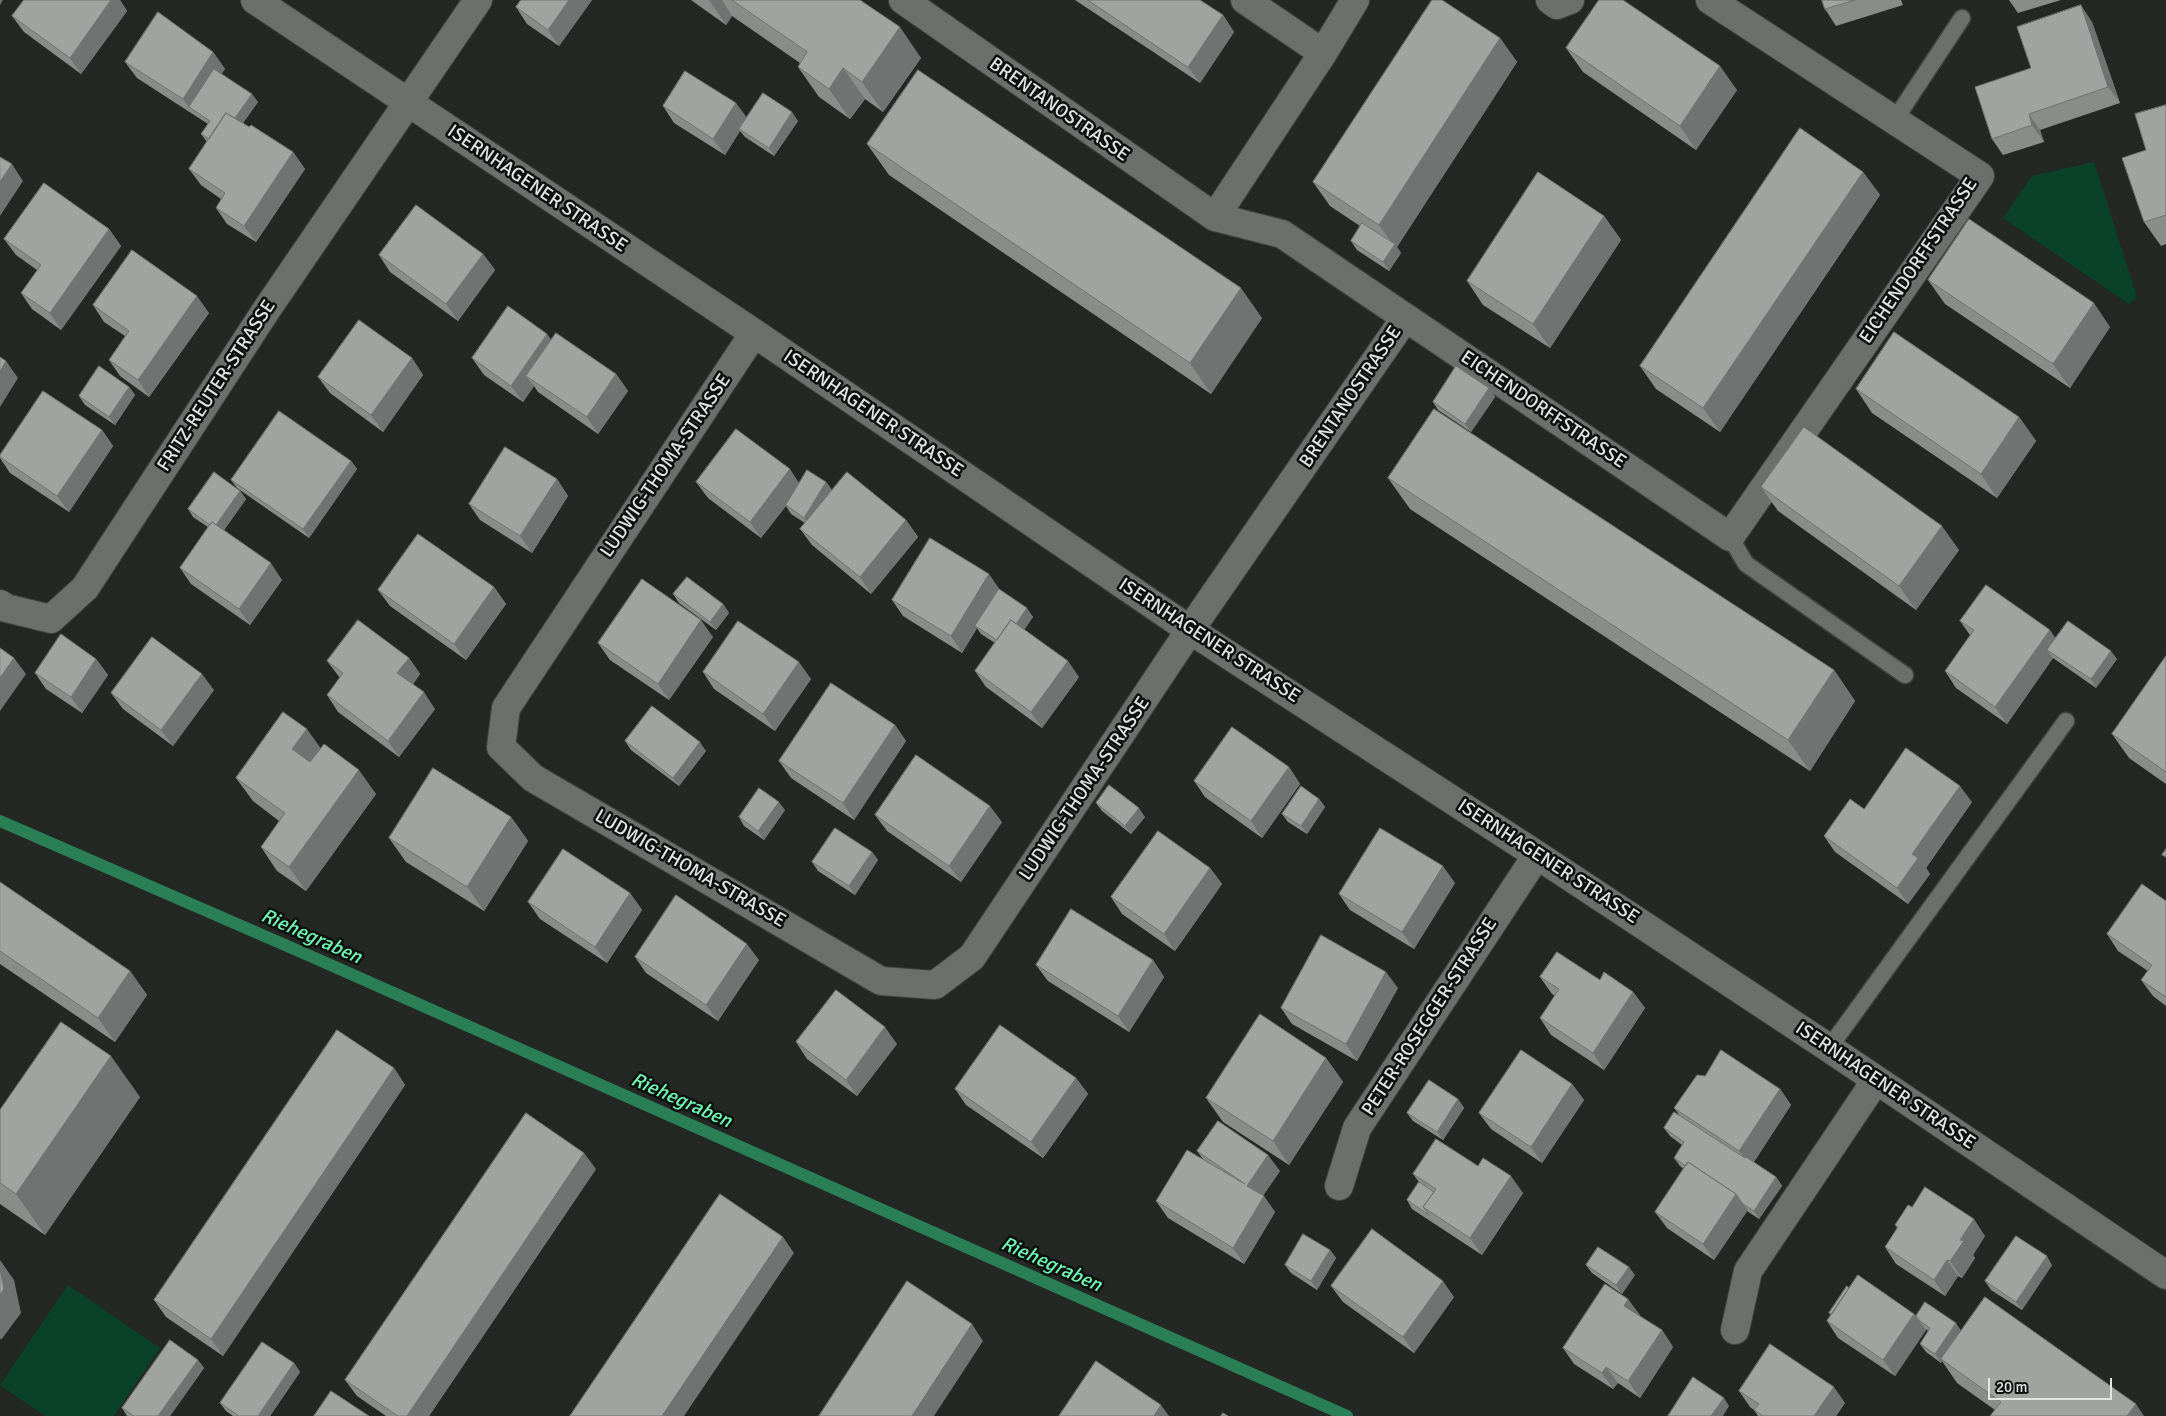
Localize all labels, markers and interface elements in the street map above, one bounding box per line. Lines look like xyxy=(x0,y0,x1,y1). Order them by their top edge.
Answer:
street label: BRENTANOSTRASSE xyxy=(984,53,1134,167)
street label: ISERNHAGENER STRASSE xyxy=(443,120,631,258)
street label: EICHENDORFFSTRASSE xyxy=(1855,174,1983,348)
street label: FRITZ-REUTER-STRASSE xyxy=(153,296,281,476)
street label: BRENTANOSTRASSE xyxy=(1295,322,1407,472)
street label: ISERNHAGENER STRASSE xyxy=(779,345,967,483)
street label: EICHENDORFFSTRASSE xyxy=(1456,346,1630,474)
street label: LUDWIG-THOMA-STRASSE xyxy=(596,370,736,562)
street label: ISERNHAGENER STRASSE xyxy=(1114,574,1304,708)
street label: LUDWIG-THOMA-STRASSE xyxy=(1015,693,1155,885)
street label: ISERNHAGENER STRASSE xyxy=(1453,795,1643,929)
street label: LUDWIG-THOMA-STRASSE xyxy=(591,805,789,933)
water label: Riehegraben xyxy=(257,904,365,970)
street label: PETER-ROSEGGER-STRASSE xyxy=(1357,914,1503,1120)
street label: ISERNHAGENER STRASSE xyxy=(1791,1017,1979,1155)
water label: Riehegraben xyxy=(627,1068,735,1134)
water label: Riehegraben xyxy=(997,1232,1105,1298)
scale bar xyxy=(1991,1368,2115,1400)
text: 20 m xyxy=(1996,1378,2027,1396)

